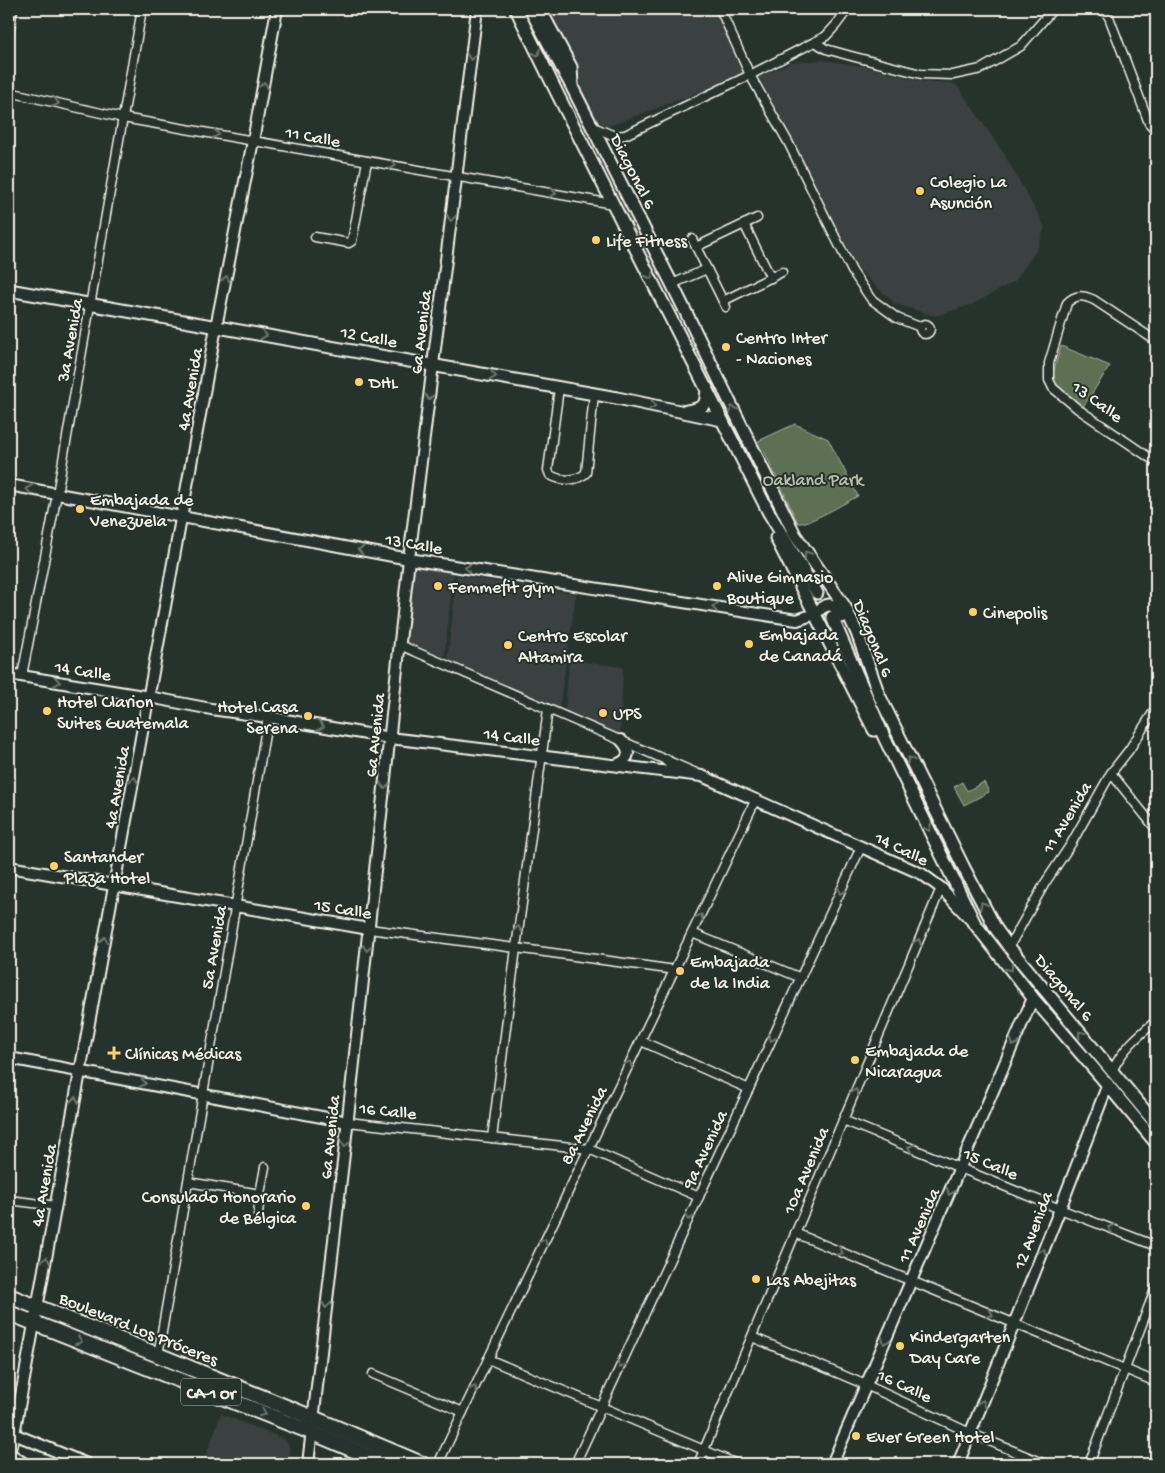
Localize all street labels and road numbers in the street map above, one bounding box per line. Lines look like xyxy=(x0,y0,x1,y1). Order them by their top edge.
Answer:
street label: 11 Calle xyxy=(282,123,343,154)
street label: Diagonal 6 xyxy=(604,130,660,214)
street label: 6a Avenida xyxy=(407,288,438,375)
street label: 3a Avenida xyxy=(54,296,89,385)
street label: 12 Calle xyxy=(337,322,399,354)
street label: 4a Avenida xyxy=(174,345,209,432)
street label: 13 Calle xyxy=(1066,377,1127,429)
street label: 13 Calle xyxy=(382,530,445,561)
street label: Diagonal 6 xyxy=(846,596,897,681)
street label: 14 Calle xyxy=(52,657,113,687)
street label: 6a Avenida xyxy=(362,691,391,778)
street label: 14 Calle xyxy=(481,724,542,752)
street label: 4a Avenida xyxy=(101,743,136,830)
street label: 11 Avenida xyxy=(1038,778,1098,859)
street label: 14 Calle xyxy=(870,828,932,872)
street label: 15 Calle xyxy=(311,895,374,925)
street label: 5a Avenida xyxy=(198,903,233,991)
street label: Diagonal 6 xyxy=(1028,950,1098,1027)
street label: 8a Avenida xyxy=(557,1082,614,1169)
street label: 6a Avenida xyxy=(317,1093,346,1180)
street label: 16 Calle xyxy=(357,1099,418,1126)
street label: 9a Avenida xyxy=(679,1107,734,1194)
street label: 10a Avenida xyxy=(779,1123,835,1219)
street label: 4a Avenida xyxy=(28,1141,63,1228)
street label: 15 Calle xyxy=(958,1144,1021,1187)
street label: 11 Avenida xyxy=(894,1184,946,1268)
street label: 12 Avenida xyxy=(1010,1188,1059,1273)
street label: Boulevard Los Próceres xyxy=(55,1288,222,1372)
street label: 16 Calle xyxy=(872,1365,935,1409)
road number: CA-1 Or xyxy=(181,1378,241,1405)

